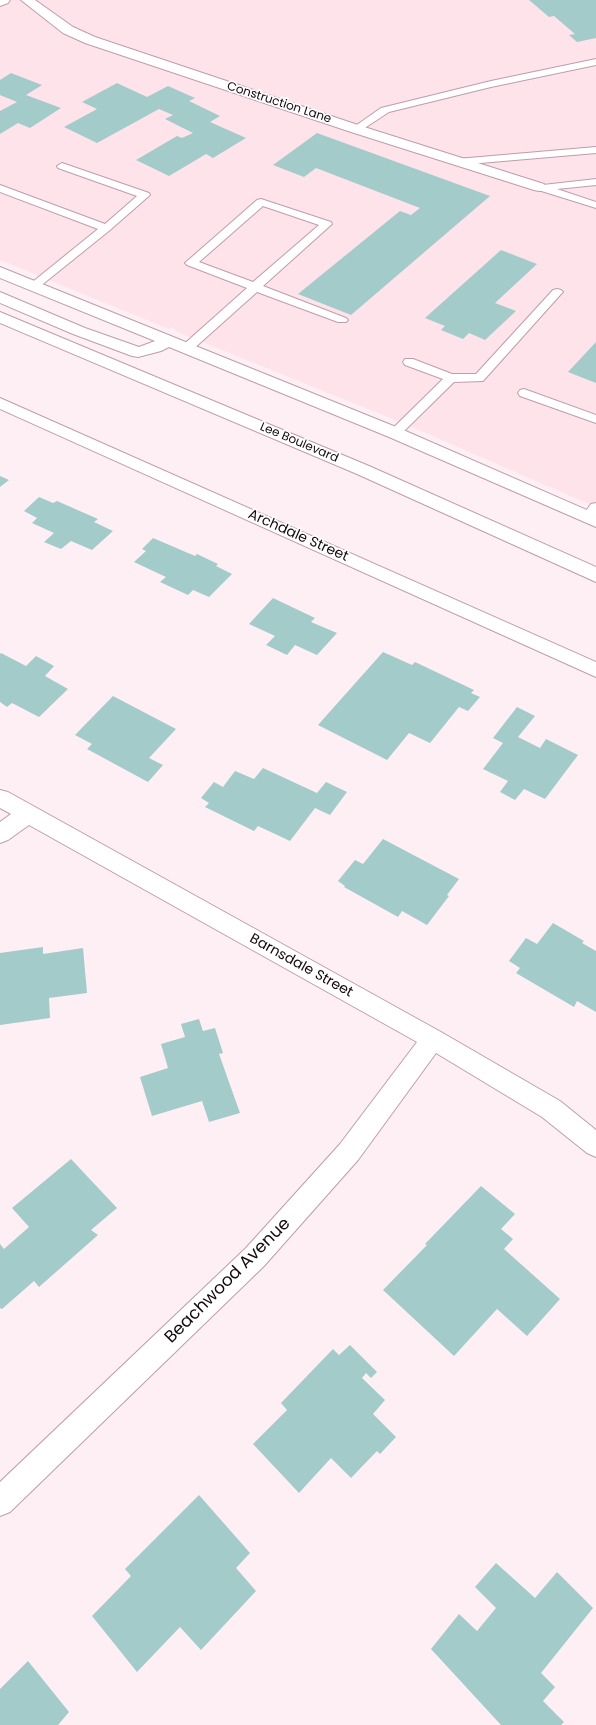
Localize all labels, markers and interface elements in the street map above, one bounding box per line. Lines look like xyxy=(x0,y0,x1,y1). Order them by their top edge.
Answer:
street label: Construction Lane xyxy=(225,79,333,127)
street label: Lee Boulevard xyxy=(258,420,340,466)
street label: Archdale Street xyxy=(245,506,351,566)
street label: Barnsdale Street xyxy=(246,931,356,1001)
street label: Beachwood Avenue xyxy=(161,1214,295,1348)

